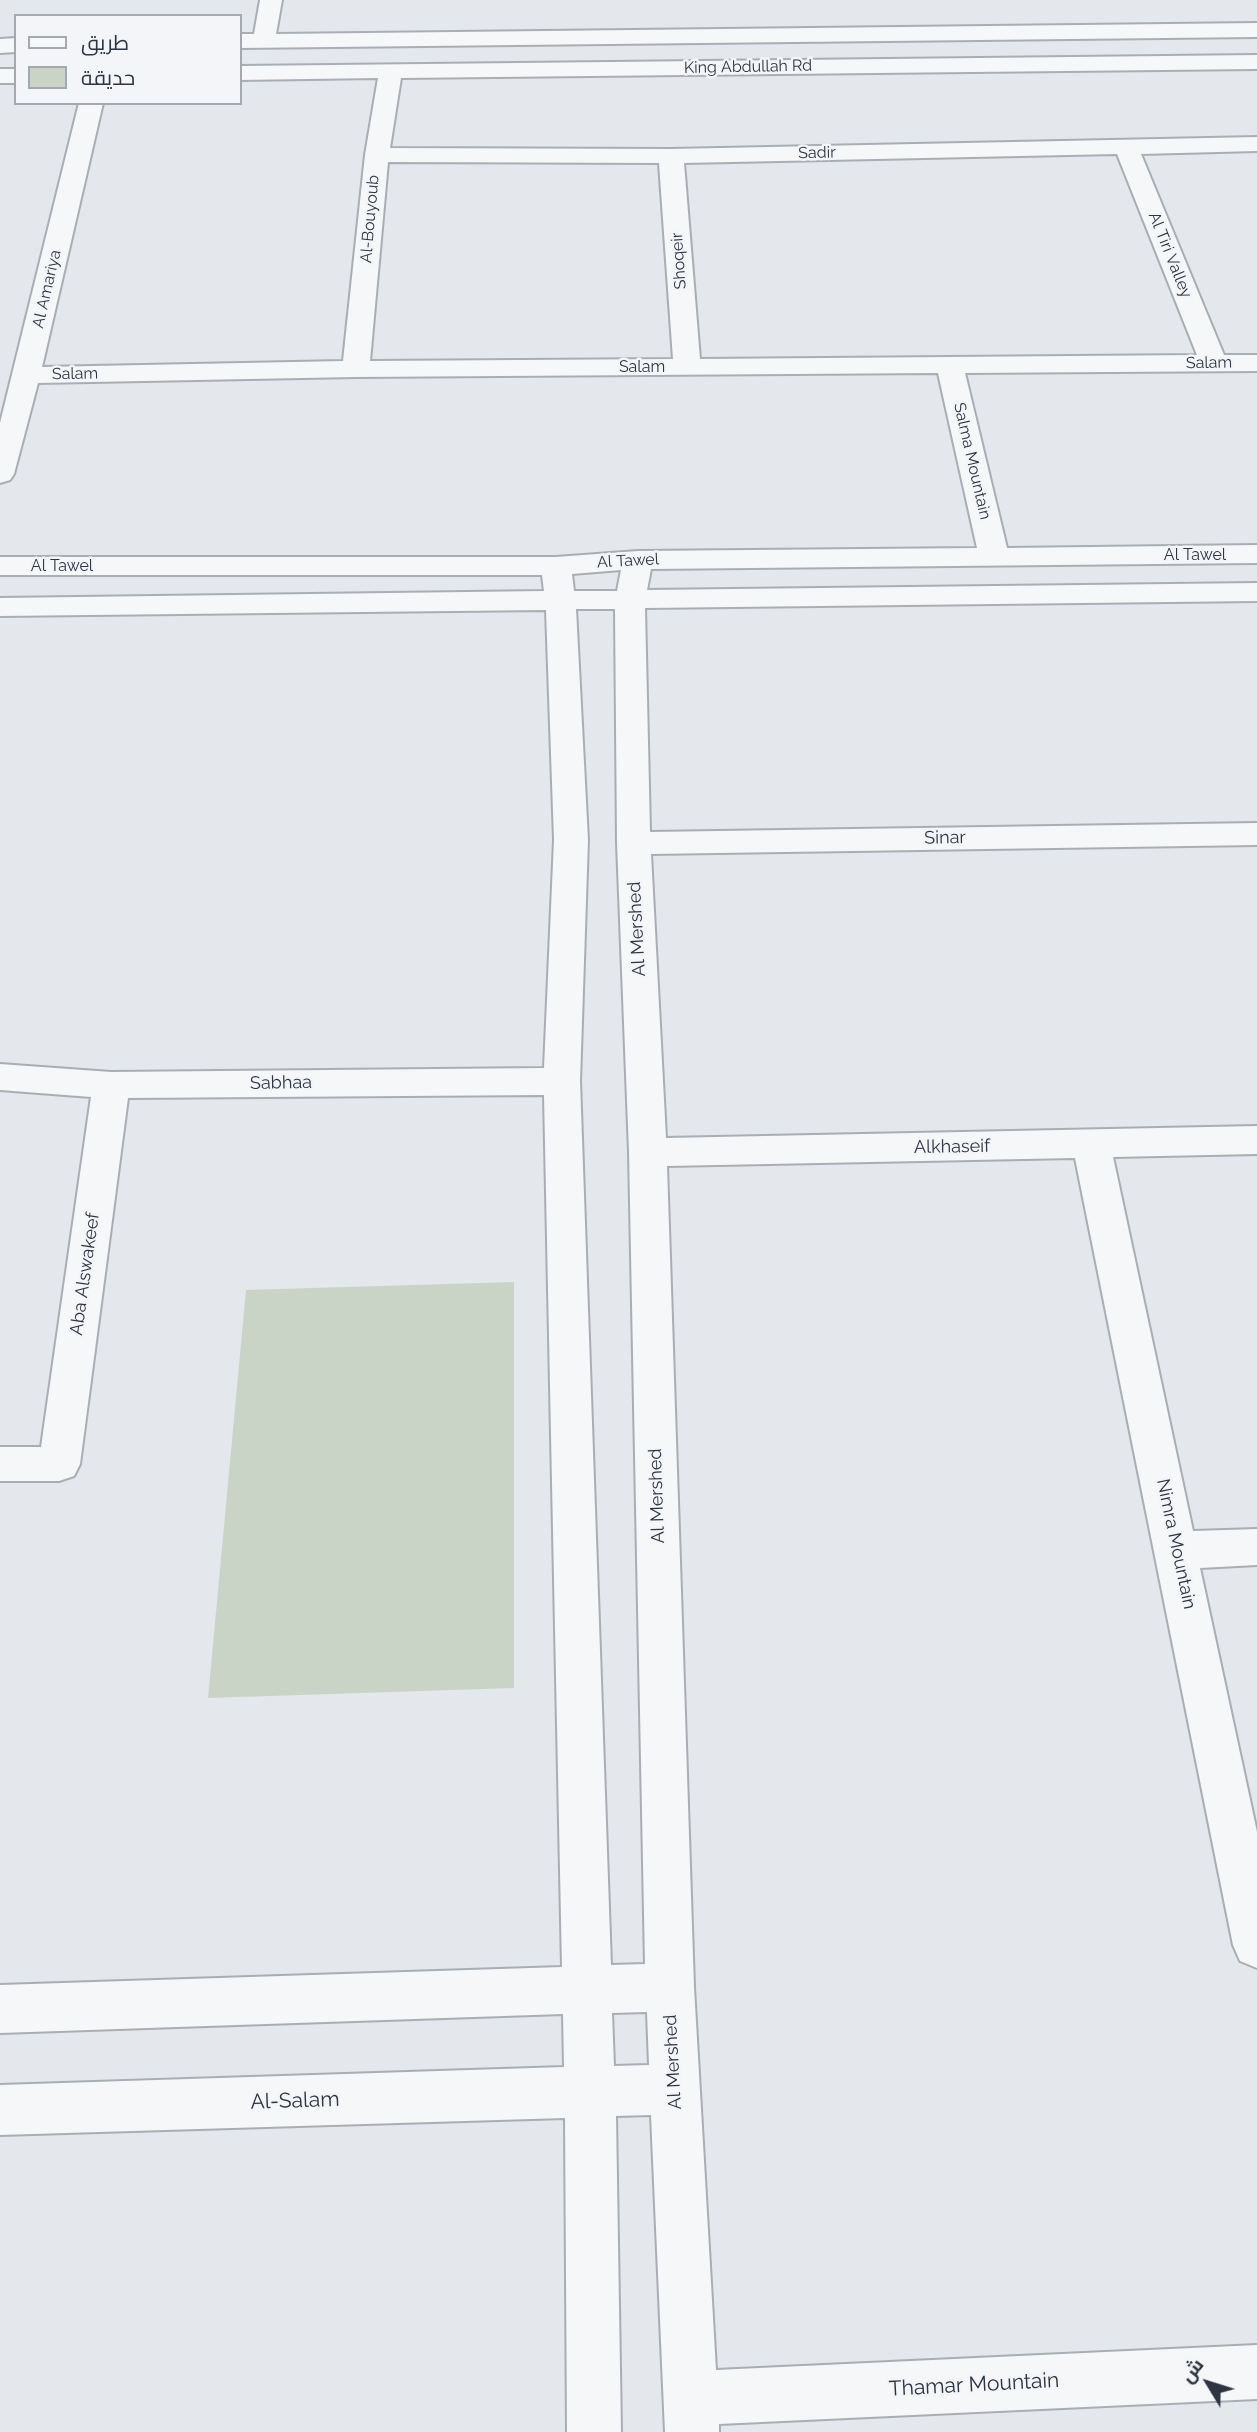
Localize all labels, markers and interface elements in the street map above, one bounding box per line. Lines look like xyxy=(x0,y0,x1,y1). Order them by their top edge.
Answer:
legend xyxy=(14,14,242,105)
text: طريق xyxy=(81,30,129,55)
street label: King Abdullah Rd xyxy=(684,56,812,78)
text: حديقة xyxy=(81,65,135,90)
street label: Sadir xyxy=(798,143,836,163)
street label: Al-Bouyoub xyxy=(357,174,383,264)
street label: Al Tiri Valley xyxy=(1144,209,1196,301)
street label: Shoqeir xyxy=(667,232,691,290)
street label: Al Amariya xyxy=(29,248,65,330)
street label: Salam xyxy=(1186,353,1232,373)
street label: Salam xyxy=(619,357,665,377)
street label: Salam xyxy=(52,364,98,384)
street label: Salma Mountain xyxy=(949,401,995,521)
street label: Al Tawel xyxy=(1164,545,1226,565)
street label: Al Tawel xyxy=(596,550,660,572)
street label: Al Tawel xyxy=(31,556,93,576)
street label: Sinar xyxy=(924,827,966,849)
street label: Al Mershed xyxy=(624,881,650,977)
street label: Sabhaa xyxy=(250,1072,312,1094)
street label: Alkhaseif xyxy=(914,1136,990,1158)
street label: Aba Alswakeef xyxy=(66,1211,104,1337)
street label: Al Mershed xyxy=(645,1448,669,1544)
street label: Nimra Mountain xyxy=(1152,1477,1200,1611)
street label: Al Mershed xyxy=(660,2014,686,2110)
street label: Al-Salam xyxy=(250,2087,340,2115)
north arrow xyxy=(1173,2348,1243,2418)
text: ش xyxy=(1175,2354,1208,2386)
street label: Thamar Mountain xyxy=(888,2368,1060,2402)

